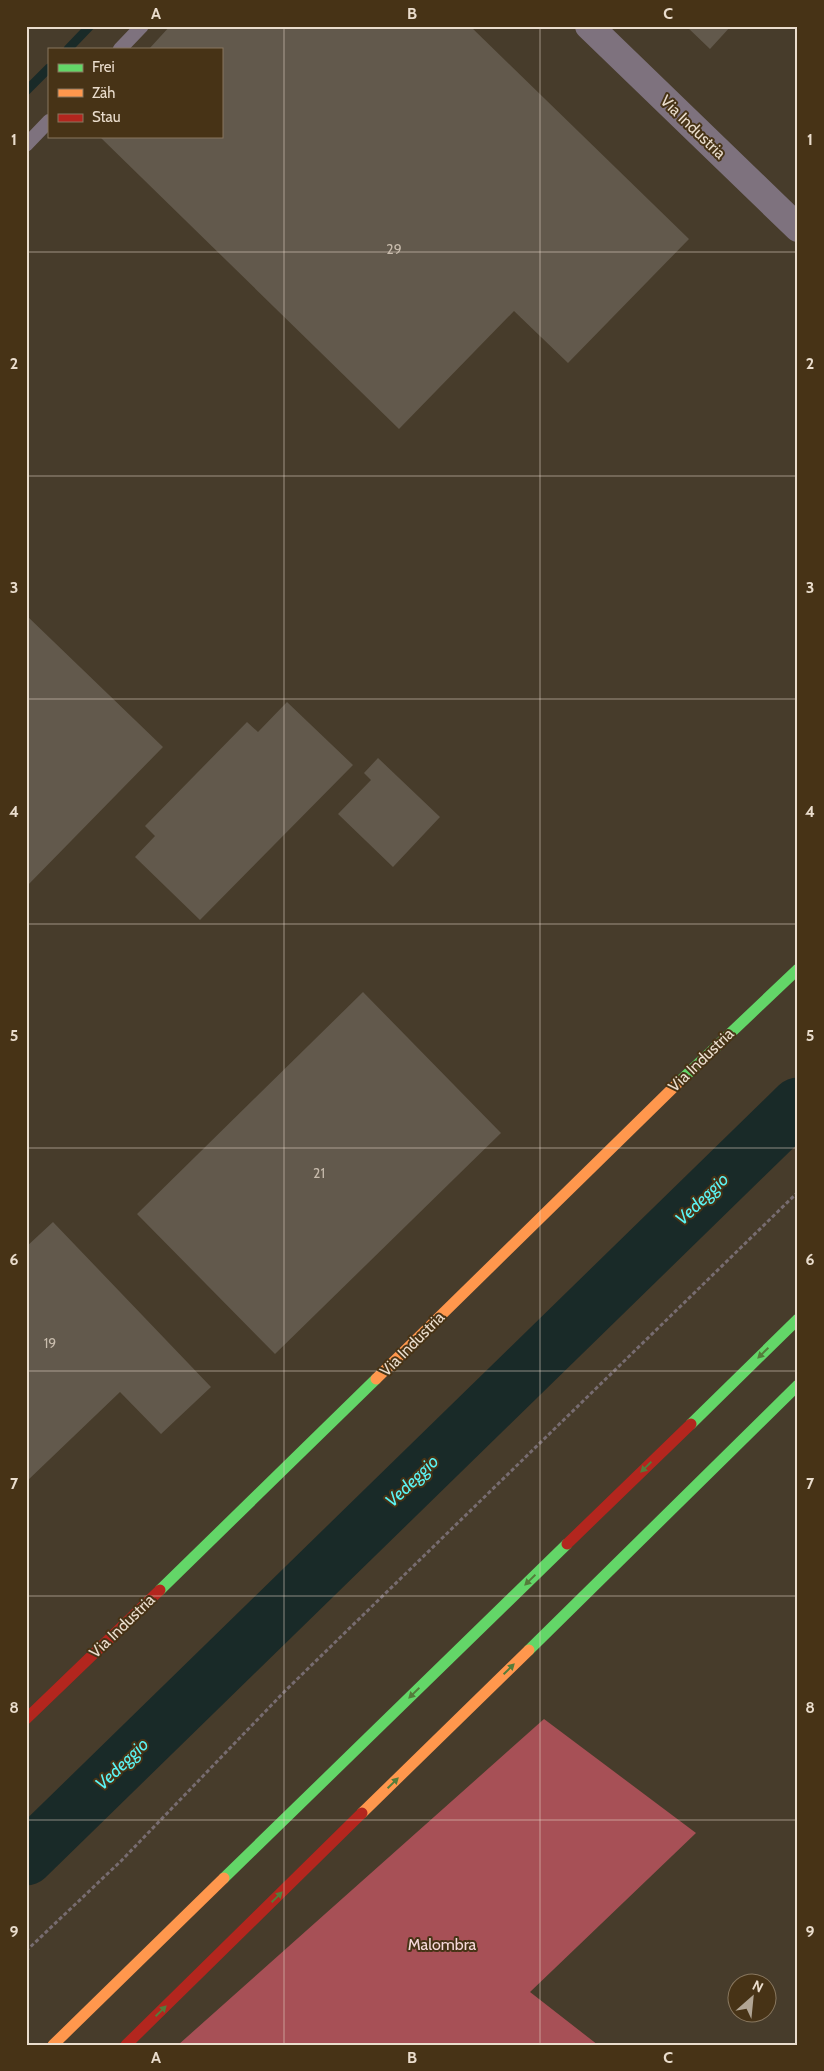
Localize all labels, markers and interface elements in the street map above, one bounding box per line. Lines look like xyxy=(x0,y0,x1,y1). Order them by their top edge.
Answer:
text: A xyxy=(151,4,161,23)
text: B xyxy=(407,4,417,23)
text: C xyxy=(663,4,673,23)
legend xyxy=(48,48,222,138)
text: Frei xyxy=(92,58,115,76)
text: Zäh xyxy=(92,84,115,102)
street label: Via Industria xyxy=(656,91,730,163)
text: Stau xyxy=(92,108,121,126)
text: 1 xyxy=(11,130,17,149)
text: 1 xyxy=(807,130,813,149)
house number: 29 xyxy=(386,240,402,258)
text: 2 xyxy=(10,354,18,373)
text: 2 xyxy=(806,354,814,373)
text: 3 xyxy=(10,578,18,597)
text: 3 xyxy=(806,578,814,597)
text: 4 xyxy=(9,802,19,821)
text: 4 xyxy=(805,802,815,821)
street label: Via Industria xyxy=(664,1024,738,1096)
text: 5 xyxy=(10,1026,18,1045)
text: 5 xyxy=(806,1026,814,1045)
house number: 21 xyxy=(313,1164,325,1182)
water label: Vedeggio xyxy=(671,1168,733,1230)
text: 6 xyxy=(10,1250,19,1269)
text: 6 xyxy=(806,1250,815,1269)
street label: Via Industria xyxy=(376,1308,448,1380)
house number: 19 xyxy=(44,1334,56,1352)
one-way arrow xyxy=(757,1347,769,1359)
water label: Vedeggio xyxy=(381,1450,443,1512)
one-way arrow xyxy=(641,1461,653,1473)
text: 7 xyxy=(10,1474,19,1493)
text: 7 xyxy=(806,1474,815,1493)
one-way arrow xyxy=(524,1574,536,1586)
street label: Via Industria xyxy=(85,1590,159,1662)
one-way arrow xyxy=(502,1663,514,1675)
one-way arrow xyxy=(408,1687,420,1699)
text: 8 xyxy=(9,1698,19,1717)
text: 8 xyxy=(805,1698,815,1717)
water label: Vedeggio xyxy=(91,1733,153,1795)
one-way arrow xyxy=(387,1777,399,1789)
one-way arrow xyxy=(271,1891,283,1903)
text: 9 xyxy=(10,1922,19,1941)
text: 9 xyxy=(806,1922,815,1941)
park label: Malombra xyxy=(408,1935,477,1954)
north arrow xyxy=(726,1974,776,2024)
text: N xyxy=(749,1976,766,1997)
one-way arrow xyxy=(155,2005,167,2017)
text: A xyxy=(151,2048,161,2067)
text: B xyxy=(407,2048,417,2067)
text: C xyxy=(663,2048,673,2067)

